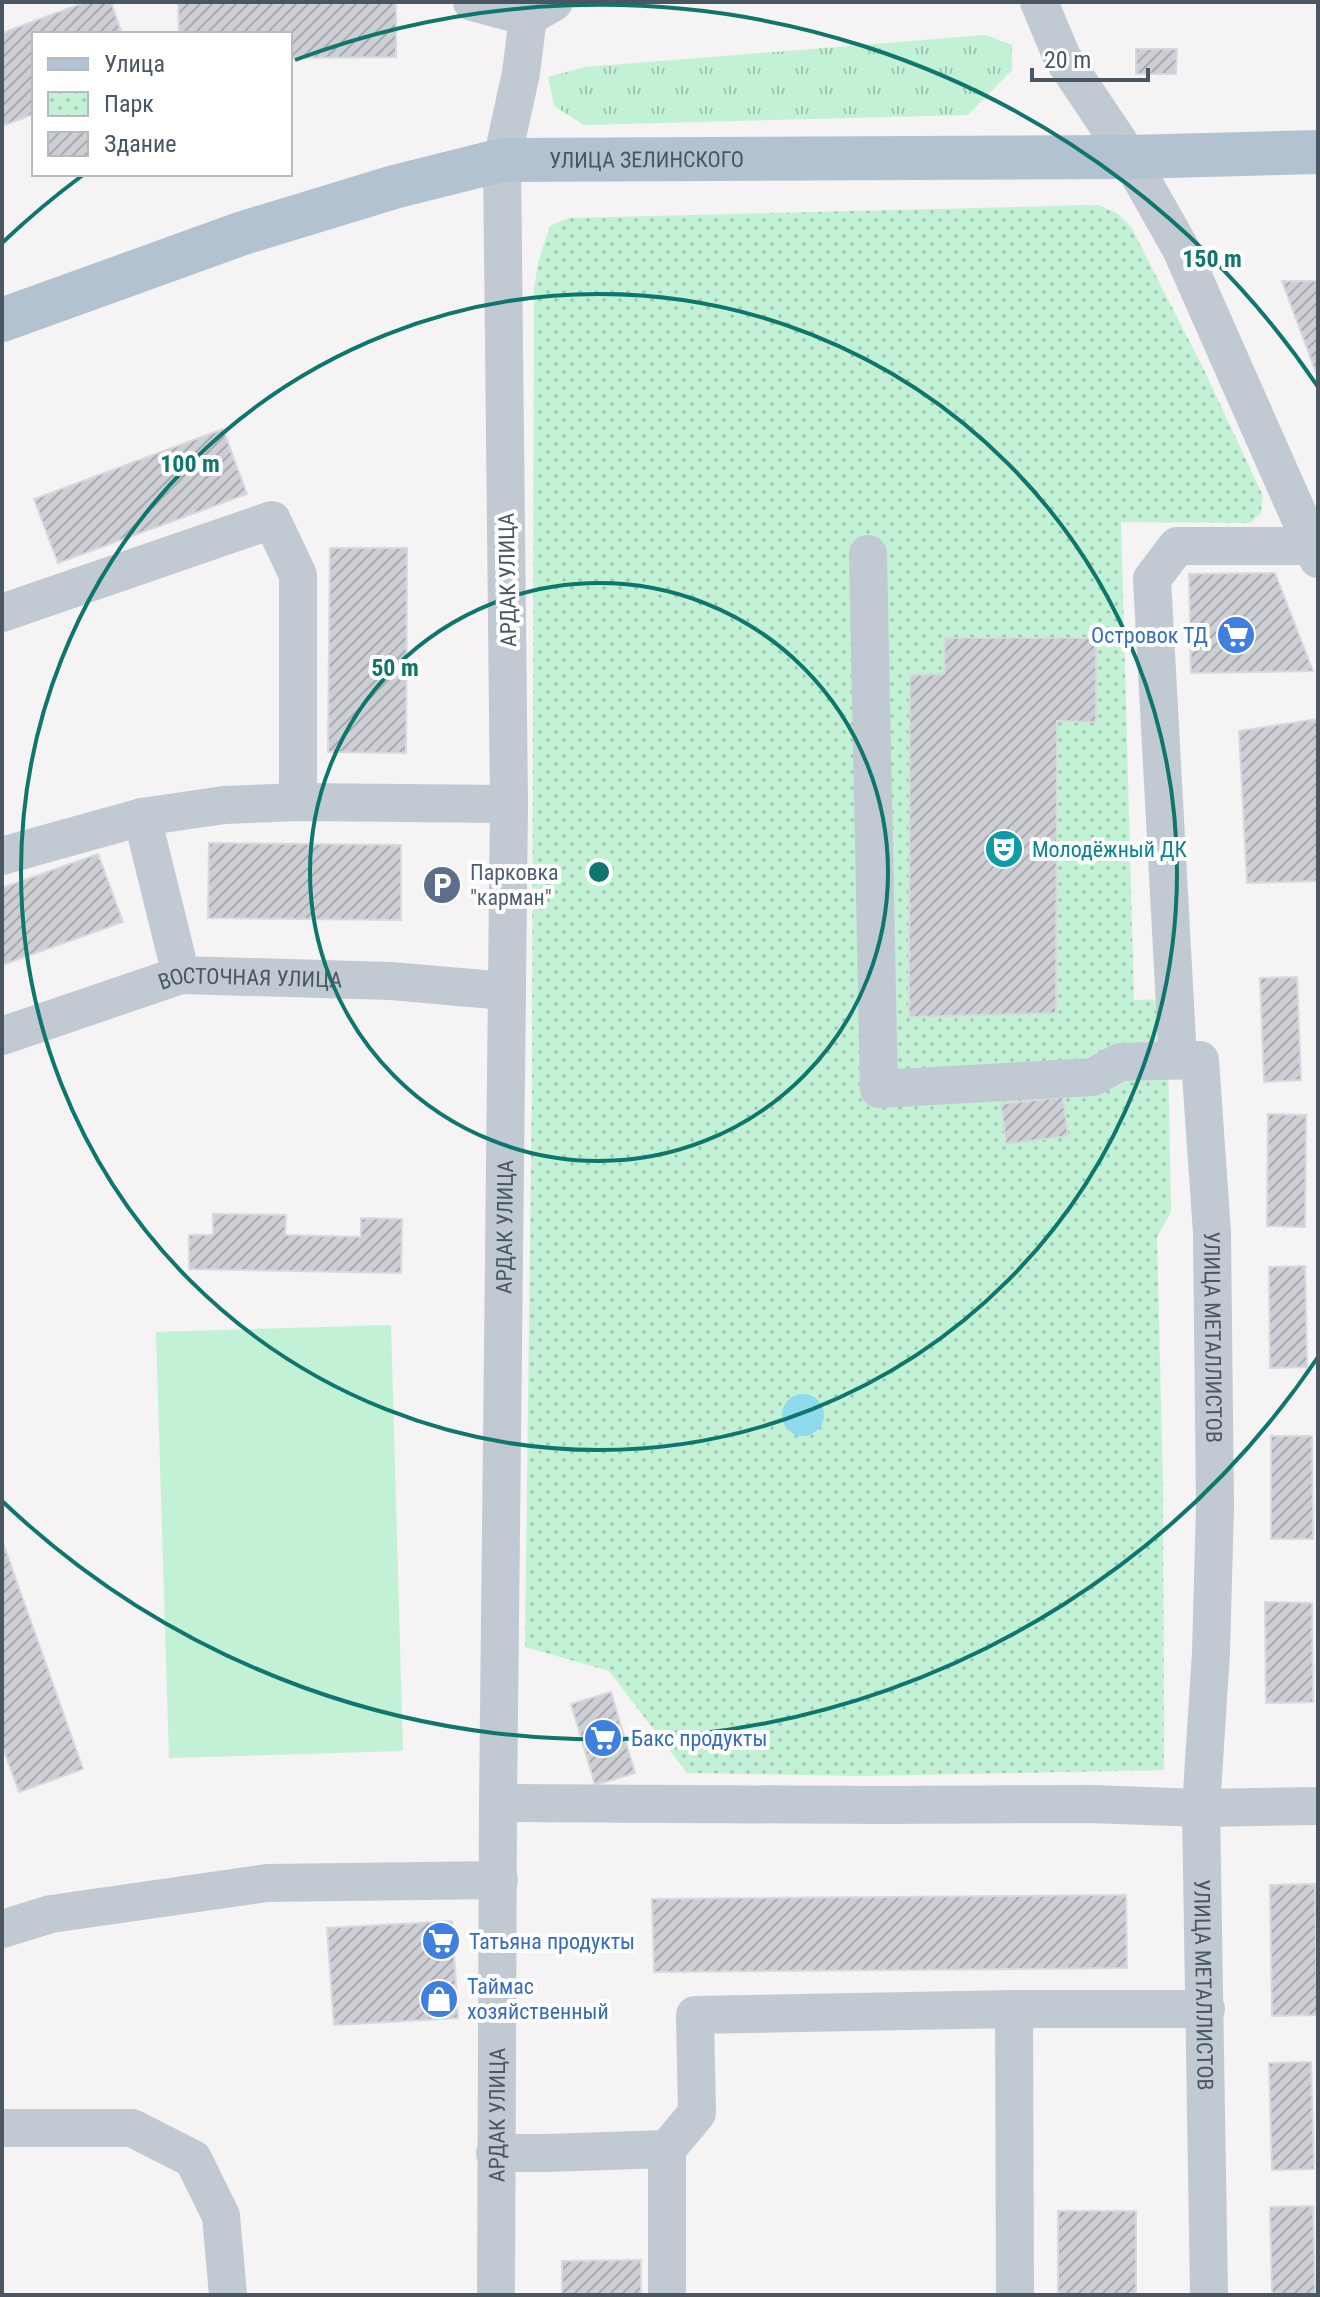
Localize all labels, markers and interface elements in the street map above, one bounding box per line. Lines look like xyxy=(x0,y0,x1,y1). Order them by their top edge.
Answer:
legend xyxy=(32,32,292,176)
scale bar xyxy=(1032,32,1148,82)
text: 20 m xyxy=(1044,46,1091,74)
text: Улица xyxy=(104,50,165,78)
text: Парк xyxy=(104,90,154,118)
text: Здание xyxy=(104,130,176,158)
street label: УЛИЦА ЗЕЛИНСКОГО xyxy=(549,147,744,173)
text: 150 m xyxy=(1182,245,1242,273)
text: 100 m xyxy=(160,450,220,478)
street label: АРДАК УЛИЦА xyxy=(494,512,521,647)
supermarket icon: Островок ТД xyxy=(1215,614,1257,656)
place label: Островок ТД xyxy=(1091,623,1208,648)
text: 50 m xyxy=(371,654,419,682)
theatre icon: Молодёжный ДК xyxy=(983,828,1025,870)
place label: Молодёжный ДК xyxy=(1032,837,1188,862)
centre of rings xyxy=(585,858,613,886)
place label: Парковка "карман" xyxy=(470,860,559,910)
parking icon: Парковка "карман" xyxy=(421,864,463,906)
street label: ВОСТОЧНАЯ УЛИЦА xyxy=(155,963,343,995)
street label: АРДАК УЛИЦА xyxy=(492,1159,518,1294)
street label: УЛИЦА МЕТАЛЛИСТОВ xyxy=(1199,1231,1226,1443)
supermarket icon: Бакс продукты xyxy=(582,1717,624,1759)
place label: Бакс продукты xyxy=(631,1726,767,1751)
street label: УЛИЦА МЕТАЛЛИСТОВ xyxy=(1189,1879,1218,2091)
supermarket icon: Татьяна продукты xyxy=(420,1920,462,1962)
place label: Татьяна продукты xyxy=(469,1929,635,1954)
place label: Таймас хозяйственный xyxy=(467,1974,609,2024)
shop icon: Таймас хозяйственный xyxy=(418,1978,460,2020)
street label: АРДАК УЛИЦА xyxy=(484,2047,510,2182)

